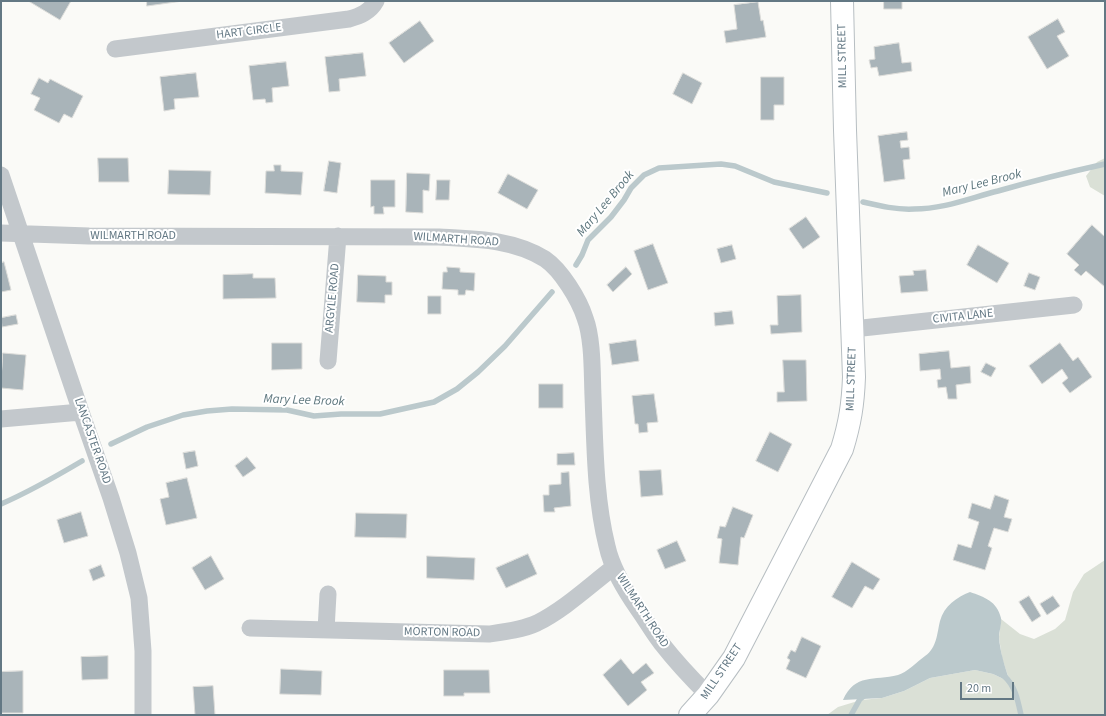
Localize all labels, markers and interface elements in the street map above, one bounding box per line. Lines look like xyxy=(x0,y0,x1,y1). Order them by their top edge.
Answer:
street label: HART CIRCLE xyxy=(216,21,282,43)
street label: MILL STREET xyxy=(835,24,851,88)
water label: Mary Lee Brook xyxy=(941,167,1023,201)
water label: Mary Lee Brook xyxy=(574,168,638,240)
street label: WILMARTH ROAD xyxy=(90,229,176,243)
street label: WILMARTH ROAD xyxy=(413,230,499,250)
street label: ARGYLE ROAD xyxy=(323,263,343,333)
street label: CIVITA LANE xyxy=(932,307,994,327)
street label: MILL STREET xyxy=(844,347,860,411)
water label: Mary Lee Brook xyxy=(263,392,345,410)
street label: LANCASTER ROAD xyxy=(71,396,113,486)
street label: WILMARTH ROAD xyxy=(613,571,671,651)
street label: MORTON ROAD xyxy=(404,625,480,641)
street label: MILL STREET xyxy=(698,641,746,703)
scale bar xyxy=(962,674,1016,700)
text: 20 m xyxy=(967,680,991,697)

